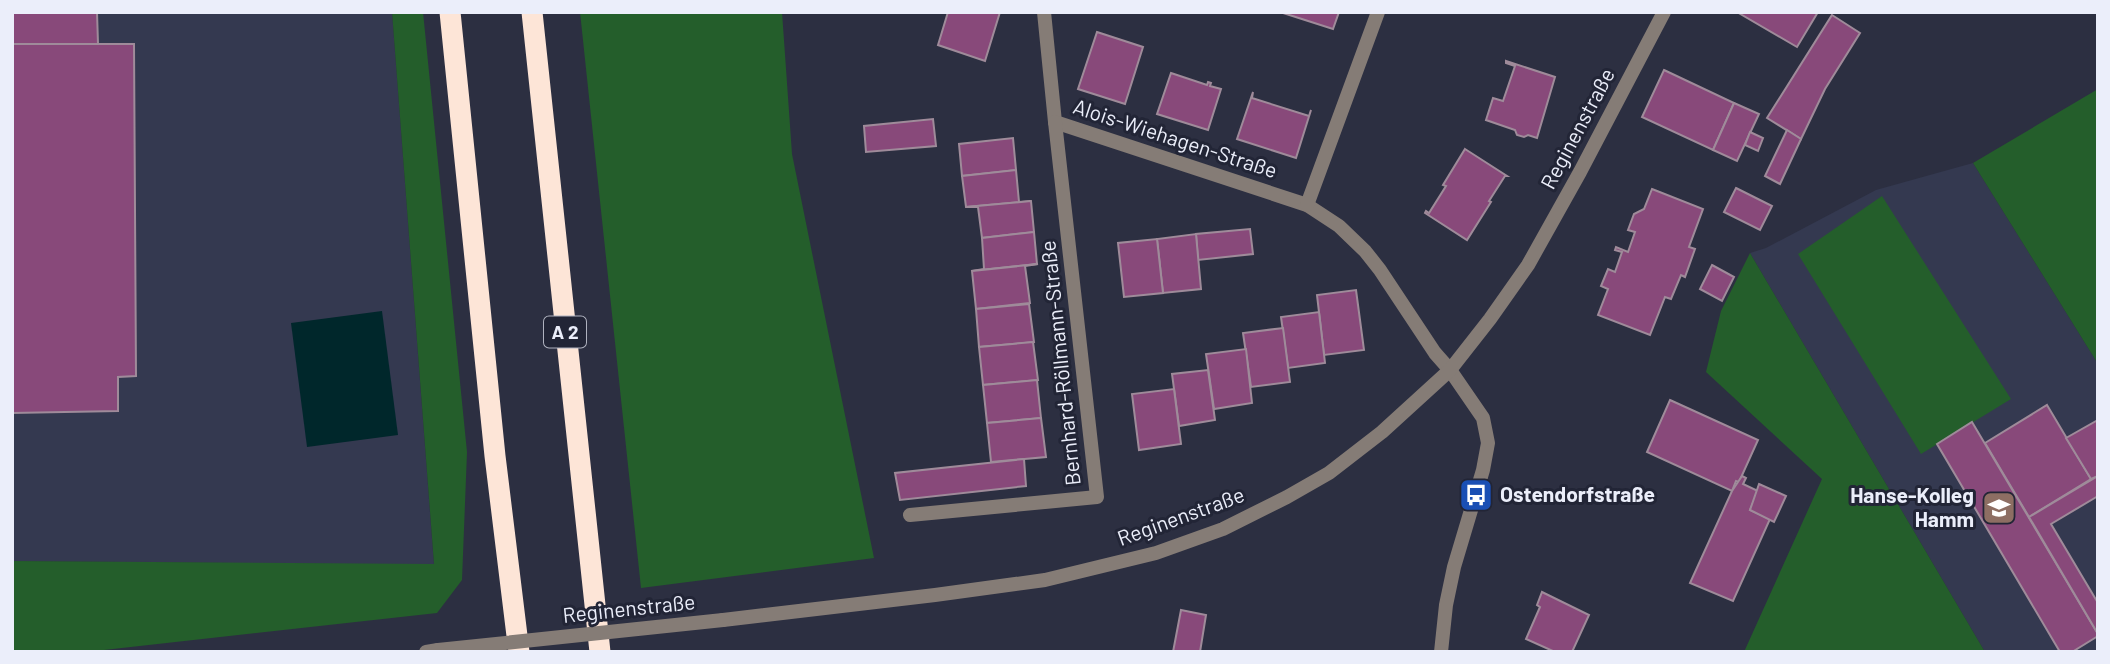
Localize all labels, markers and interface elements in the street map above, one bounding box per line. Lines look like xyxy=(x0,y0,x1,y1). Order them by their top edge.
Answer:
street label: Reginenstraße xyxy=(1534,64,1619,193)
street label: Alois-Wiehagen-Straße xyxy=(1070,93,1281,182)
street label: Bernhard-Röllmann-Straße xyxy=(1034,239,1085,487)
road number: A 2 xyxy=(544,316,586,348)
bus stop icon: Ostendorfstraße xyxy=(1457,476,1495,514)
street label: Reginenstraße xyxy=(1114,481,1247,550)
place label: Ostendorfstraße xyxy=(1500,481,1655,506)
place label: Hanse-Kolleg Hamm xyxy=(1850,482,1974,531)
school or university icon: Hanse-Kolleg Hamm xyxy=(1980,489,2018,527)
street label: Reginenstraße xyxy=(561,588,696,627)

